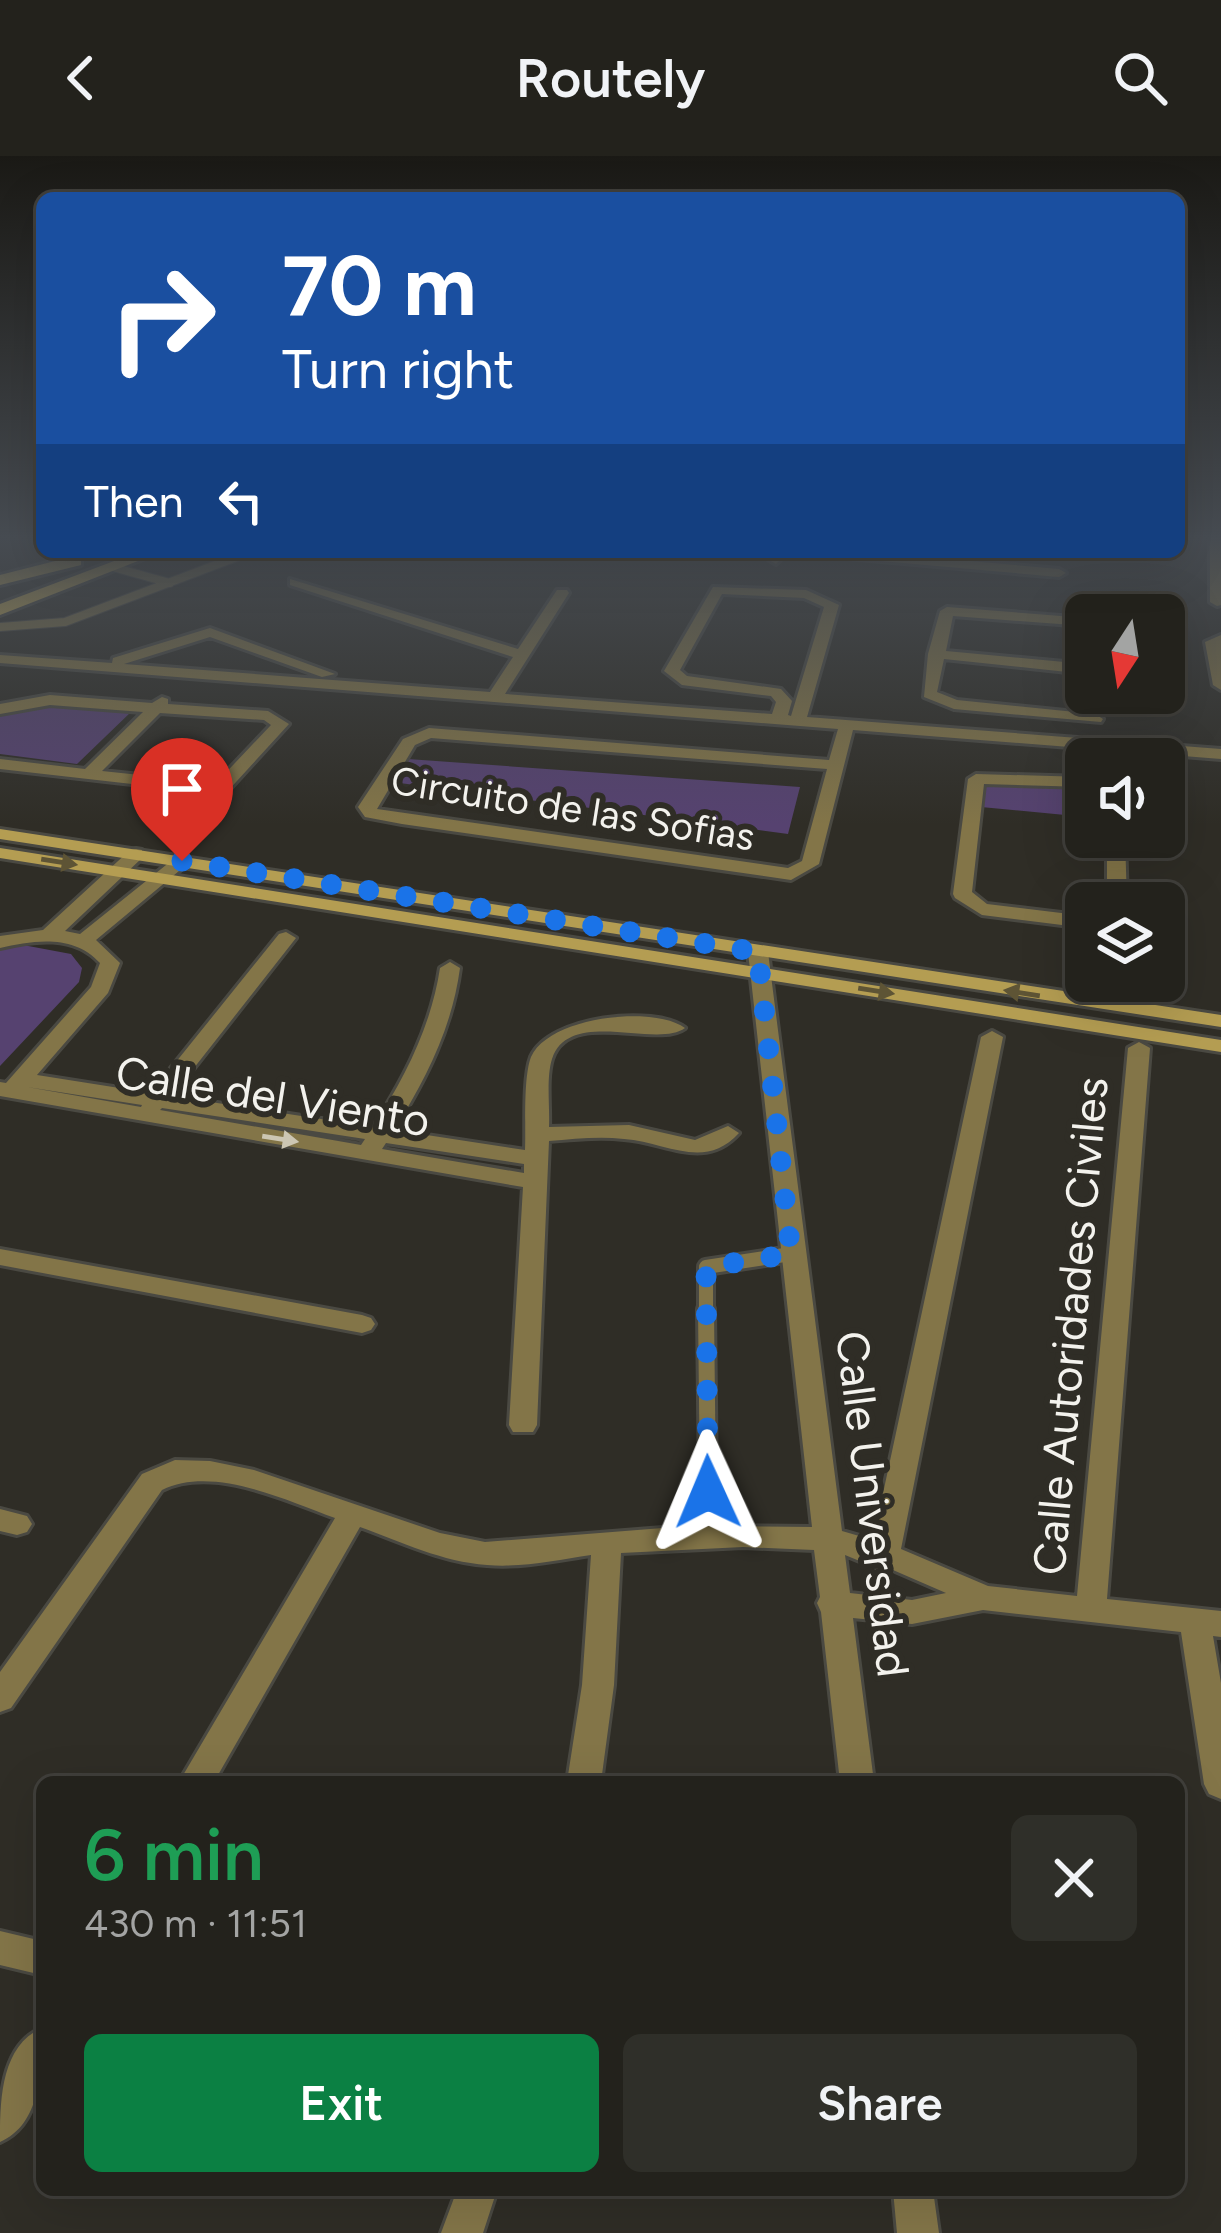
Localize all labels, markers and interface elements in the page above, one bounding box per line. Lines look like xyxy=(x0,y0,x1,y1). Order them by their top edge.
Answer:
icon: back xyxy=(48,45,114,111)
icon: search xyxy=(1107,45,1173,111)
text: Routely xyxy=(516,46,705,111)
text: 70 m xyxy=(282,235,476,336)
icon: right xyxy=(84,240,240,396)
text: Turn right xyxy=(282,337,514,402)
icon: left xyxy=(208,468,274,534)
text: Then xyxy=(84,474,184,528)
north arrow xyxy=(1065,594,1185,714)
map controls xyxy=(1065,594,1185,1002)
pin xyxy=(131,738,233,861)
button: sound xyxy=(1065,738,1185,858)
icon: arrive xyxy=(149,756,215,822)
street label: Circuito de las Sofias xyxy=(388,757,758,860)
one-way arrow xyxy=(40,853,78,872)
button: layers xyxy=(1065,882,1185,1002)
one-way arrow xyxy=(857,983,895,1001)
one-way arrow xyxy=(1003,984,1040,1003)
street label: Calle del Viento xyxy=(112,1045,434,1147)
street label: Calle Autoridades Civiles xyxy=(1021,1075,1119,1577)
one-way arrow xyxy=(262,1131,300,1149)
street label: Calle Universidad xyxy=(825,1328,921,1680)
position arrow xyxy=(645,1429,771,1555)
text: 6 min xyxy=(84,1812,264,1898)
button: close xyxy=(1011,1815,1137,1941)
text: 430 m · 11:51 xyxy=(84,1900,307,1947)
button: Exit xyxy=(84,2034,599,2172)
button: Share xyxy=(623,2034,1137,2172)

